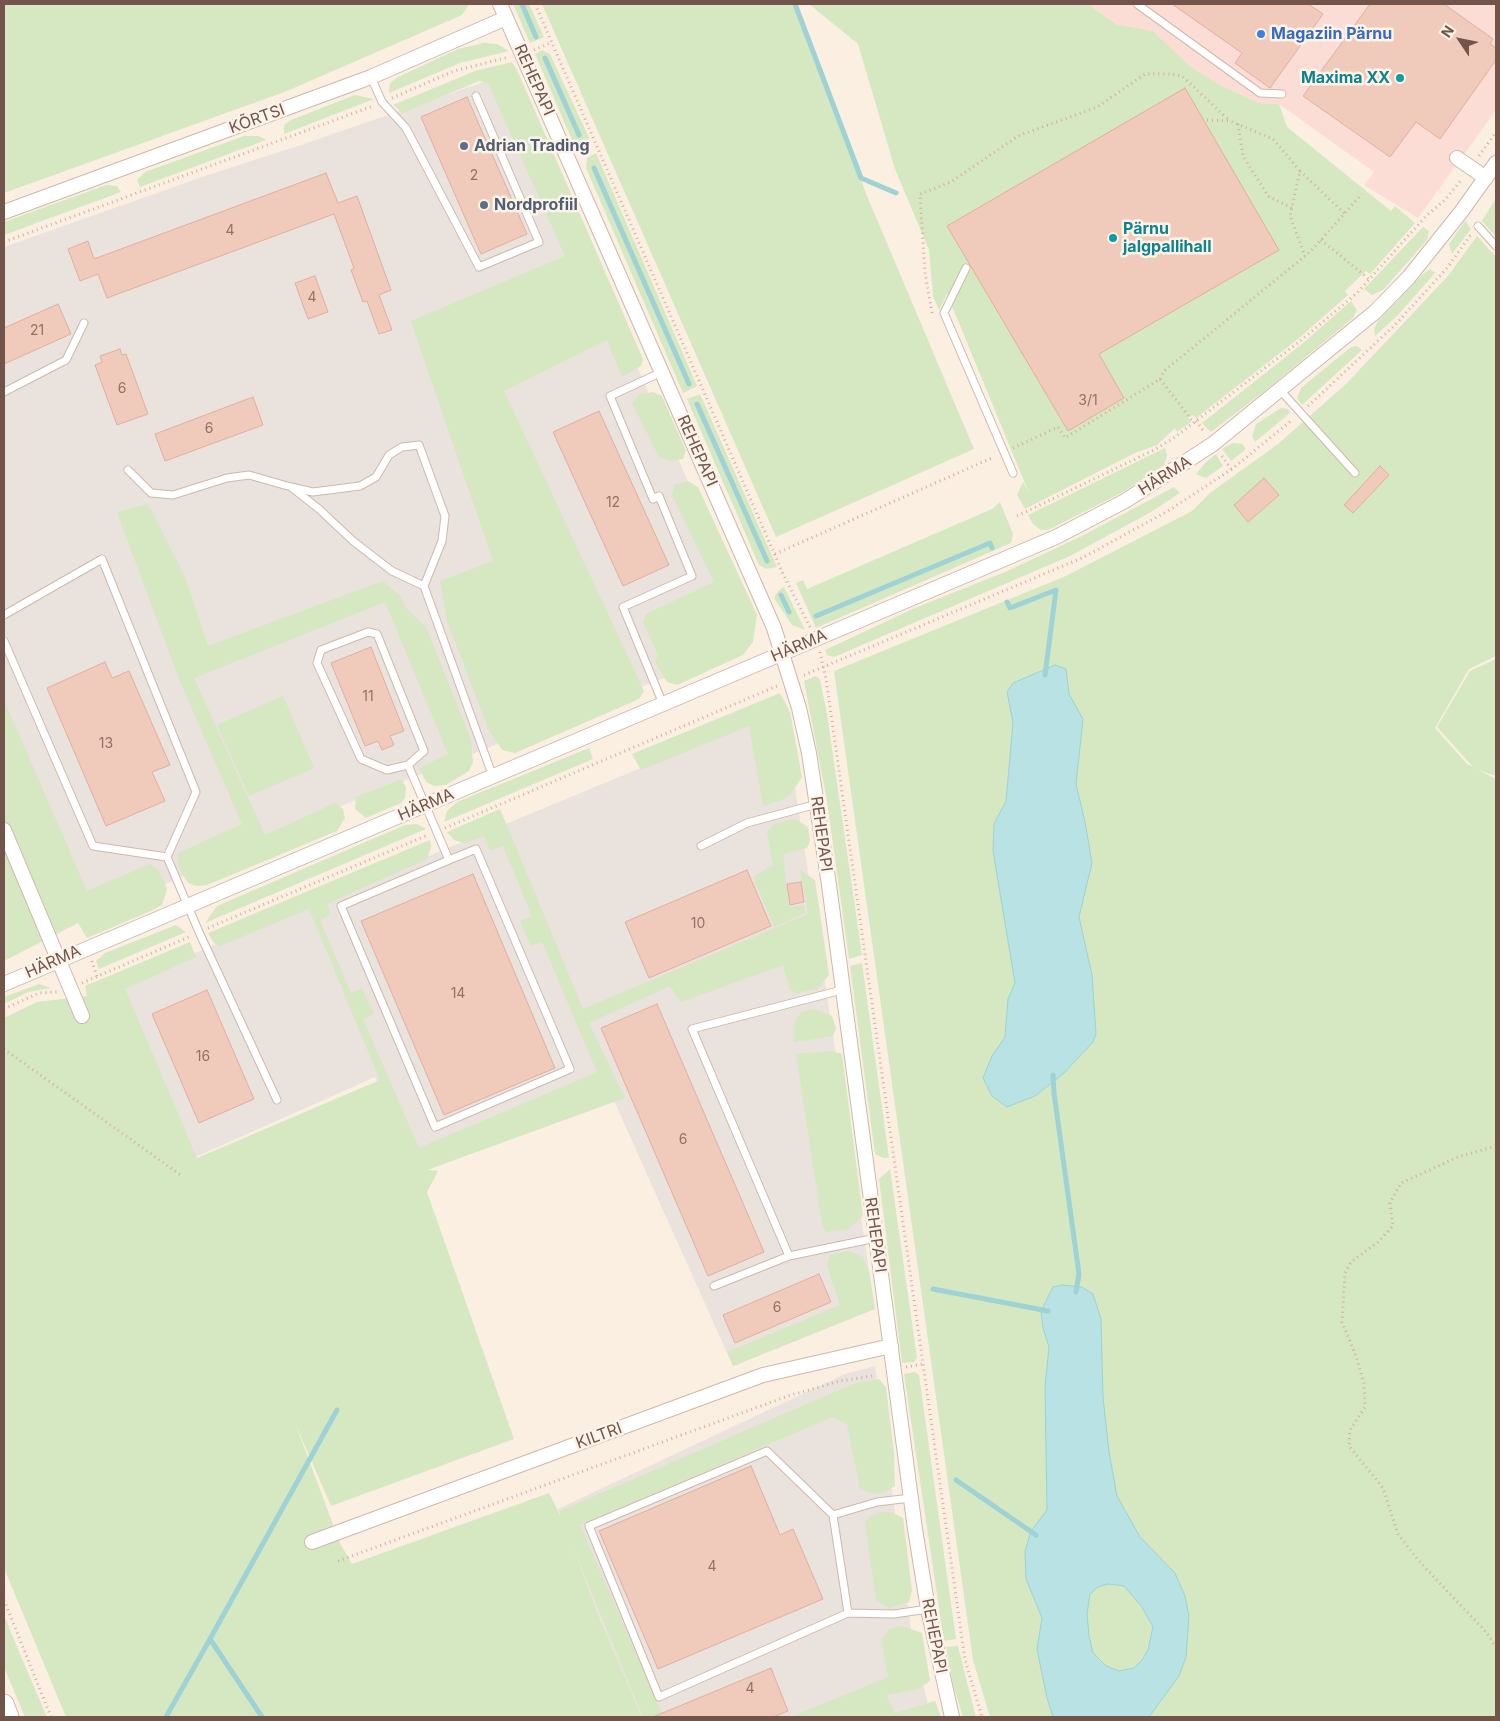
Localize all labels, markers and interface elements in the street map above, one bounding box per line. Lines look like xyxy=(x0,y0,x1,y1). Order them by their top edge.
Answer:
north arrow xyxy=(1435,15,1485,65)
text: N xyxy=(1437,22,1457,41)
place label: Magaziin Pärnu xyxy=(1271,24,1392,44)
marker: Magaziin Pärnu xyxy=(1255,28,1267,40)
street label: REHEPAPI xyxy=(510,41,558,119)
place label: Maxima XX xyxy=(1301,68,1390,88)
marker: Maxima XX xyxy=(1394,72,1406,84)
street label: KÕRTSI xyxy=(227,100,287,138)
place label: Adrian Trading xyxy=(474,136,590,156)
marker: Adrian Trading xyxy=(458,140,470,152)
house number: 2 xyxy=(470,168,478,184)
place label: Nordprofiil xyxy=(494,195,578,215)
marker: Nordprofiil xyxy=(478,199,490,211)
place label: Pärnu jalgpallihall xyxy=(1123,219,1212,257)
house number: 4 xyxy=(225,223,235,239)
marker: Pärnu jalgpallihall xyxy=(1107,232,1119,244)
house number: 4 xyxy=(307,290,317,306)
house number: 21 xyxy=(30,323,44,339)
house number: 6 xyxy=(118,381,126,397)
house number: 3/1 xyxy=(1078,393,1098,409)
street label: REHEPAPI xyxy=(673,412,721,490)
house number: 6 xyxy=(205,421,213,437)
street label: HÄRMA xyxy=(1135,452,1195,500)
house number: 12 xyxy=(606,495,620,511)
street label: HÄRMA xyxy=(768,626,830,666)
house number: 11 xyxy=(362,689,374,705)
house number: 13 xyxy=(99,736,113,752)
street label: HÄRMA xyxy=(395,785,457,825)
street label: REHEPAPI xyxy=(806,795,836,873)
house number: 10 xyxy=(691,916,705,932)
street label: HÄRMA xyxy=(22,941,84,983)
house number: 14 xyxy=(451,986,465,1002)
house number: 16 xyxy=(196,1049,210,1065)
house number: 6 xyxy=(679,1132,687,1148)
street label: REHEPAPI xyxy=(860,1196,890,1274)
house number: 6 xyxy=(773,1300,781,1316)
street label: KILTRI xyxy=(573,1419,625,1453)
house number: 4 xyxy=(707,1559,717,1575)
street label: REHEPAPI xyxy=(917,1597,951,1675)
house number: 4 xyxy=(745,1681,755,1697)

